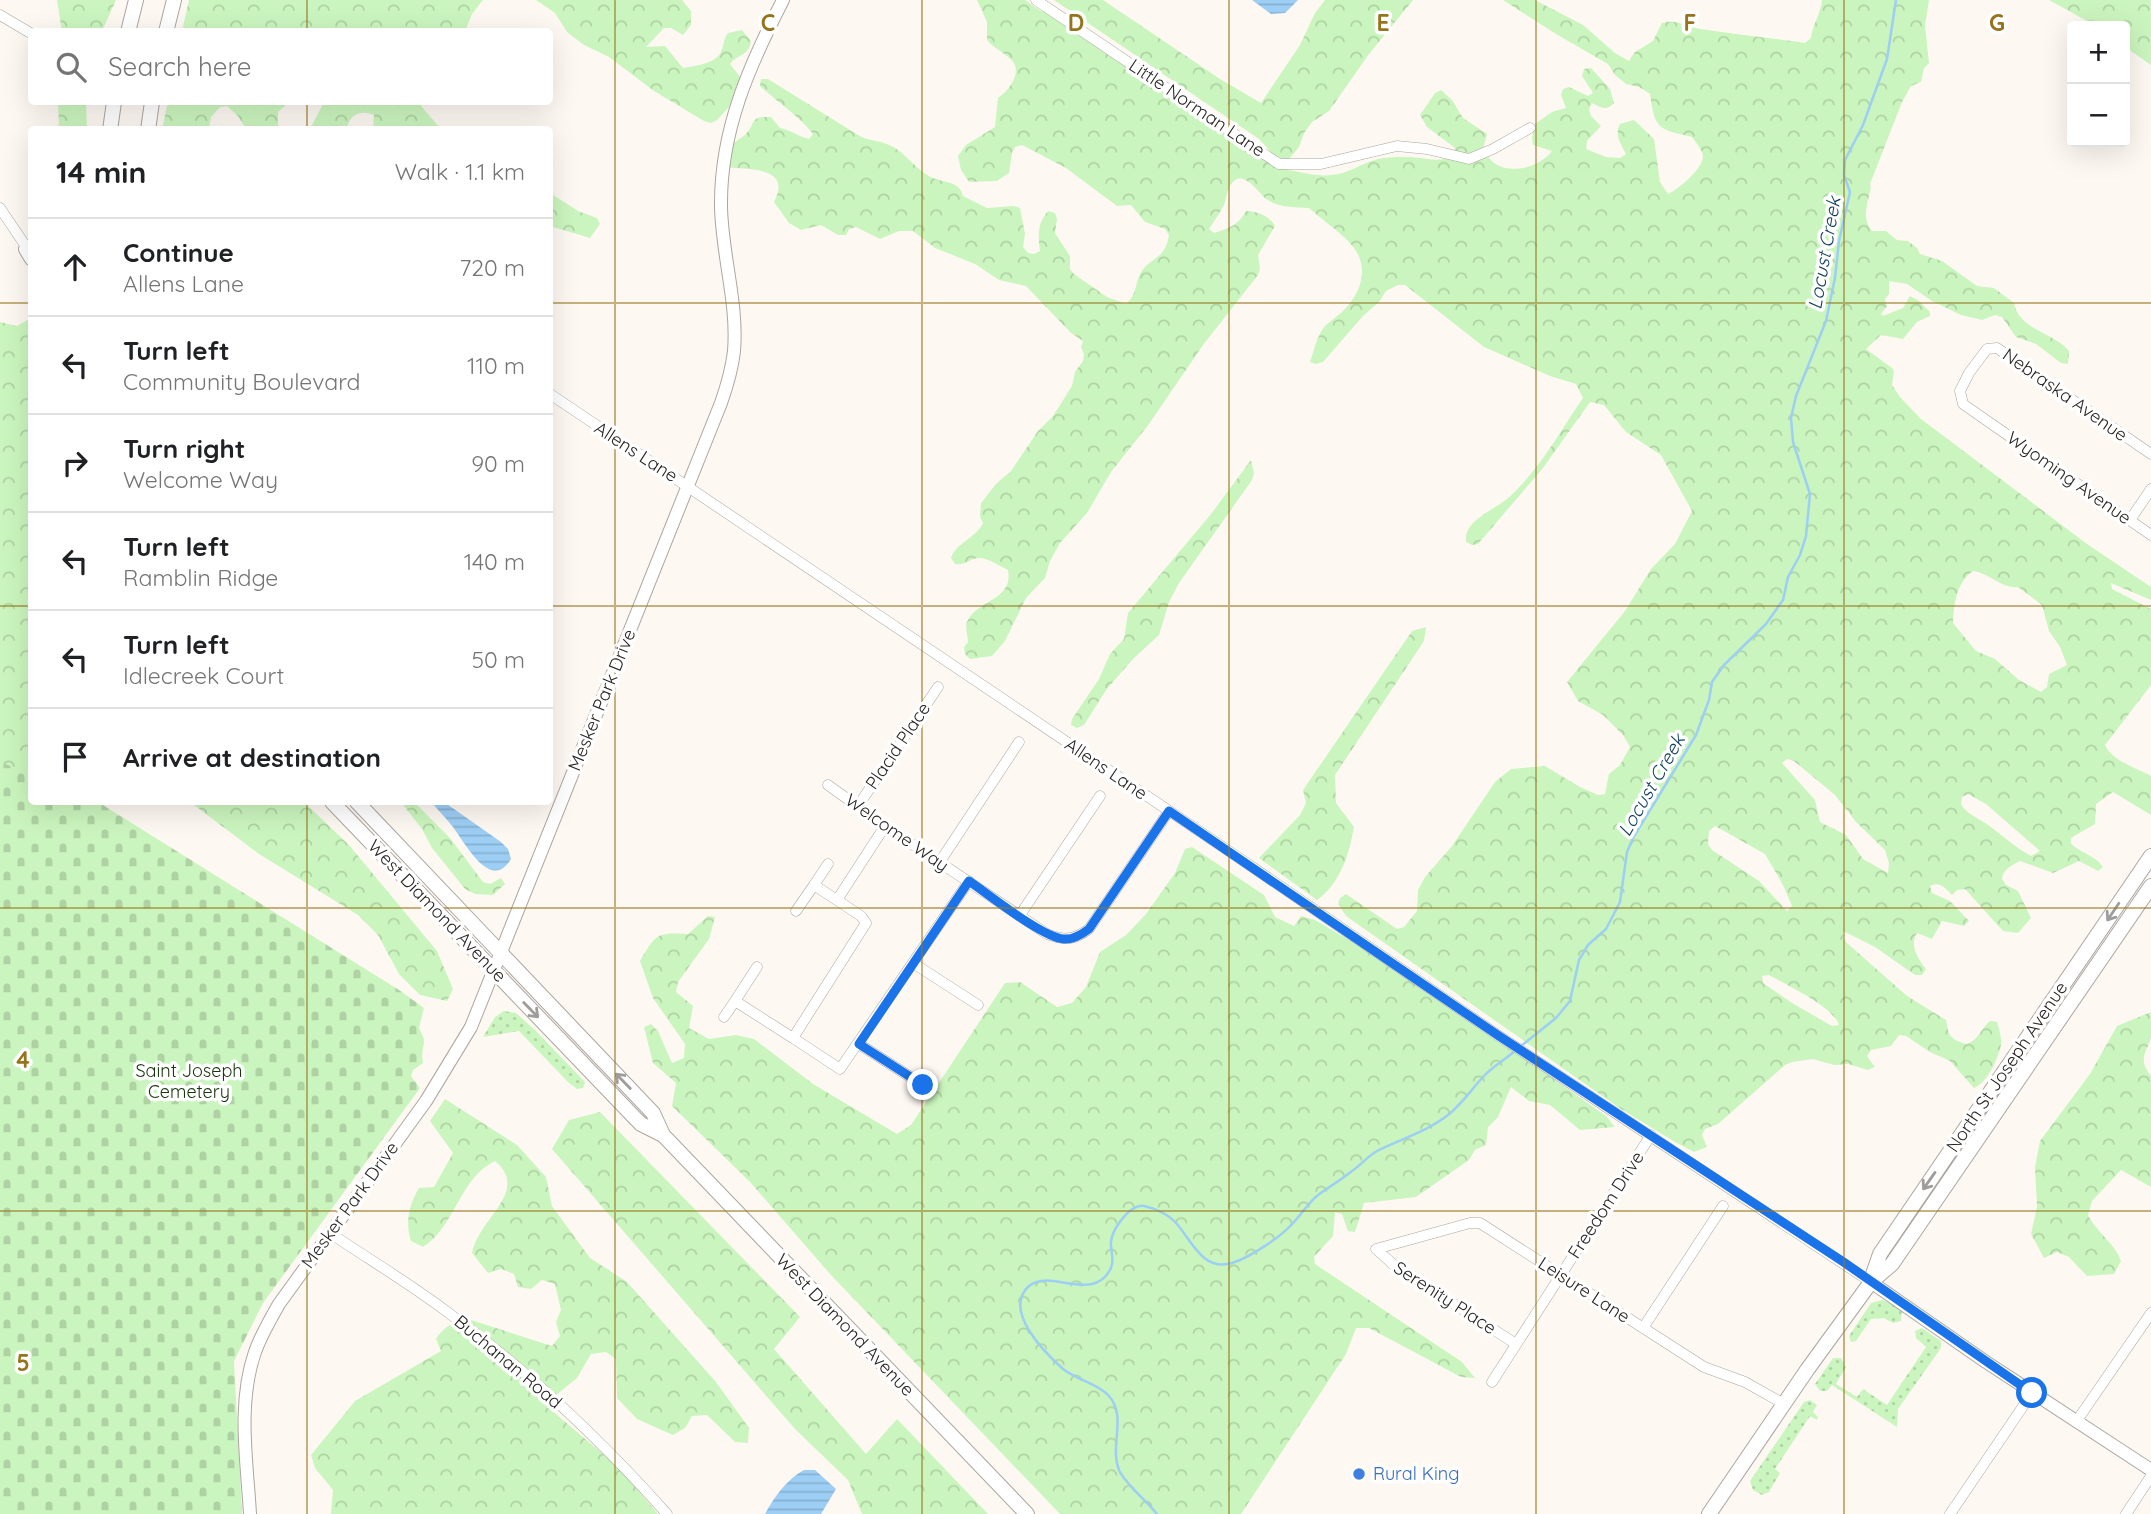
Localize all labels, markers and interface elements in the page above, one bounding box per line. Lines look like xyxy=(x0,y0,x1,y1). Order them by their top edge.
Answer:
text: C xyxy=(761,8,775,37)
text: D xyxy=(1068,8,1084,37)
text: E xyxy=(1376,8,1390,37)
text: F xyxy=(1684,8,1696,37)
text: G xyxy=(1989,8,2005,37)
map controls xyxy=(2067,21,2130,147)
button: + xyxy=(2067,21,2130,84)
search box xyxy=(28,28,553,105)
icon: search xyxy=(52,48,90,86)
text: Search here xyxy=(108,50,252,83)
street label: Little Norman Lane xyxy=(1125,54,1270,162)
button: − xyxy=(2067,84,2130,147)
text: 14 min xyxy=(56,153,146,191)
text: Walk · 1.1 km xyxy=(395,157,525,186)
water label: Locust Creek xyxy=(1802,193,1846,311)
text: Continue xyxy=(123,236,234,269)
icon: ahead xyxy=(56,248,94,286)
text: 720 m xyxy=(460,253,525,282)
text: Allens Lane xyxy=(123,269,244,298)
text: Turn left xyxy=(123,334,230,367)
street label: Nebraska Avenue xyxy=(1998,343,2132,446)
icon: left xyxy=(56,346,94,384)
text: 110 m xyxy=(467,351,525,380)
text: Community Boulevard xyxy=(123,367,361,396)
street label: Allens Lane xyxy=(590,416,682,487)
street label: Wyoming Avenue xyxy=(2003,426,2136,529)
text: Turn right xyxy=(123,432,245,465)
icon: right xyxy=(56,444,94,482)
text: 90 m xyxy=(471,449,525,478)
text: Welcome Way xyxy=(123,465,278,494)
text: Turn left xyxy=(123,530,230,563)
icon: left xyxy=(56,542,94,580)
text: 140 m xyxy=(464,547,525,576)
text: Ramblin Ridge xyxy=(123,563,278,592)
street label: Mesker Park Drive xyxy=(563,625,640,774)
text: Turn left xyxy=(123,628,230,661)
icon: left xyxy=(56,640,94,678)
text: 50 m xyxy=(472,645,525,674)
text: Idlecreek Court xyxy=(123,661,284,690)
street label: Placid Place xyxy=(860,698,935,794)
water label: Locust Creek xyxy=(1612,728,1691,840)
street label: Allens Lane xyxy=(1061,733,1152,805)
icon: arrive xyxy=(56,738,94,776)
text: Arrive at destination xyxy=(123,741,381,774)
street label: Welcome Way xyxy=(841,788,954,877)
street label: West Diamond Avenue xyxy=(363,834,511,987)
one-way arrow xyxy=(2105,902,2120,921)
street label: North St Joseph Avenue xyxy=(1941,977,2072,1156)
one-way arrow xyxy=(523,1001,540,1018)
text: 4 xyxy=(16,1045,30,1074)
park label: Saint Joseph Cemetery xyxy=(135,1059,243,1103)
route end xyxy=(907,1069,938,1100)
one-way arrow xyxy=(615,1073,632,1090)
street label: Mesker Park Drive xyxy=(296,1137,403,1273)
street label: Freedom Drive xyxy=(1562,1147,1649,1263)
one-way arrow xyxy=(1922,1171,1936,1190)
street label: West Diamond Avenue xyxy=(771,1248,919,1401)
street label: Leisure Lane xyxy=(1534,1251,1635,1328)
street label: Serenity Place xyxy=(1390,1256,1501,1339)
street label: Buchanan Road xyxy=(450,1310,567,1413)
text: 5 xyxy=(16,1348,30,1377)
route start xyxy=(2016,1377,2047,1408)
place label: Rural King xyxy=(1373,1462,1459,1485)
marker: Rural King xyxy=(1351,1466,1367,1482)

